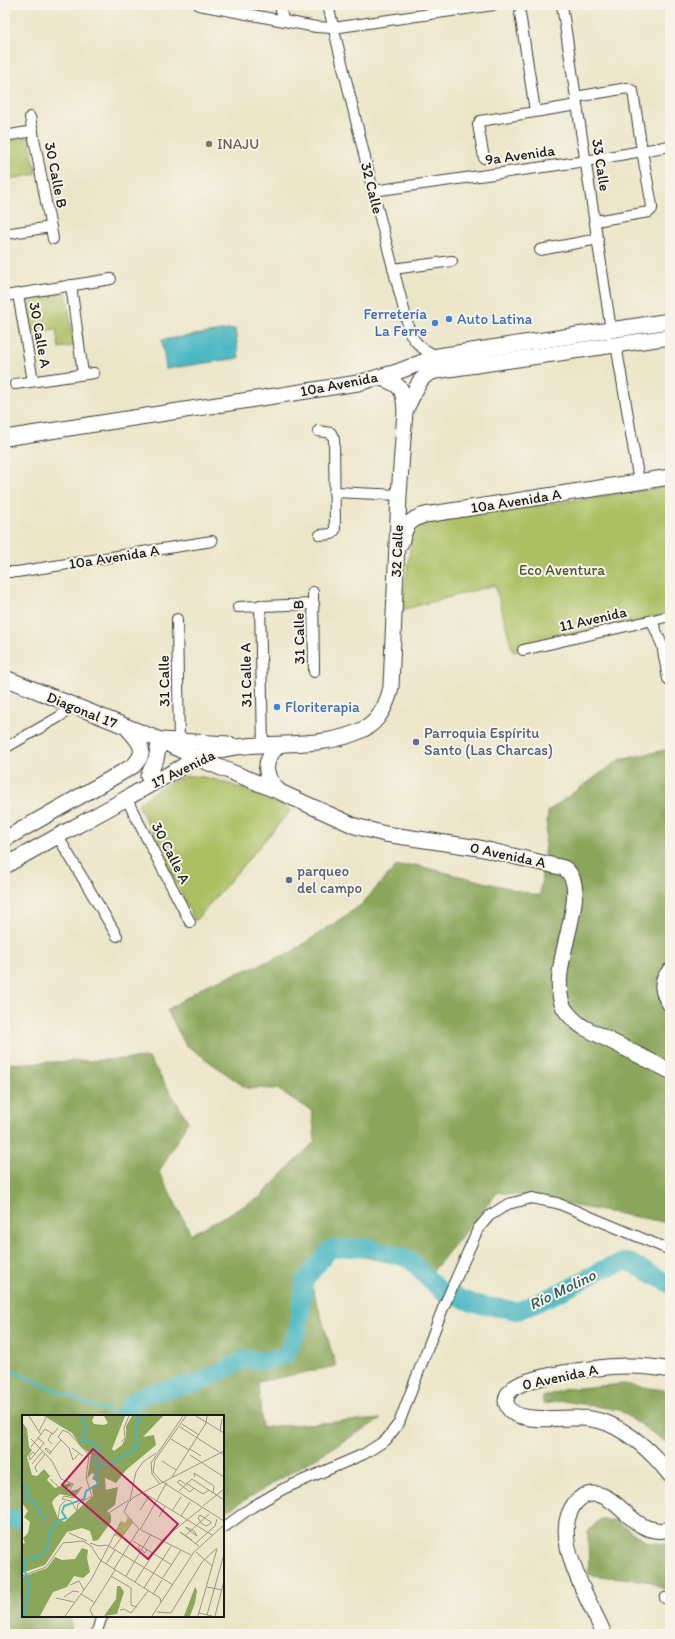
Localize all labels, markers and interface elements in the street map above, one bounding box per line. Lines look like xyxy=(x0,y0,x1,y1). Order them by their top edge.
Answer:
place label: INAJU xyxy=(217,135,259,153)
street label: 33 Calle xyxy=(588,138,614,192)
marker: INAJU xyxy=(204,139,214,149)
street label: 30 Calle B xyxy=(41,141,71,209)
street label: 9a Avenida xyxy=(484,141,556,169)
street label: 32 Calle xyxy=(357,160,387,216)
street label: 30 Calle A xyxy=(25,301,55,370)
place label: Ferretería La Ferre xyxy=(363,305,427,340)
place label: Auto Latina xyxy=(457,310,533,328)
marker: Auto Latina xyxy=(444,314,454,324)
marker: Ferretería La Ferre xyxy=(430,318,440,328)
street label: 10a Avenida xyxy=(299,368,379,400)
street label: 10a Avenida A xyxy=(469,485,563,517)
street label: 32 Calle xyxy=(387,524,407,578)
street label: 10a Avenida A xyxy=(67,541,161,573)
park label: Eco Aventura xyxy=(519,561,605,579)
street label: 31 Calle B xyxy=(289,600,309,664)
street label: 11 Avenida xyxy=(558,602,629,635)
street label: 31 Calle A xyxy=(236,642,256,707)
street label: 31 Calle xyxy=(155,655,173,707)
street label: Diagonal 17 xyxy=(44,688,120,732)
place label: Floriterapia xyxy=(285,698,360,716)
marker: Floriterapia xyxy=(272,702,282,712)
place label: Parroquia Espíritu Santo (Las Charcas) xyxy=(424,724,553,759)
marker: Parroquia Espíritu Santo (Las Charcas) xyxy=(411,737,421,747)
street label: 17 Avenida xyxy=(148,746,218,792)
street label: 30 Calle A xyxy=(148,819,194,887)
street label: 0 Avenida A xyxy=(469,838,548,872)
place label: parqueo del campo xyxy=(297,862,362,897)
marker: parqueo del campo xyxy=(284,875,294,885)
water label: Río Molino xyxy=(526,1265,599,1314)
street label: 0 Avenida A xyxy=(521,1360,600,1394)
inset map xyxy=(22,1415,224,1617)

